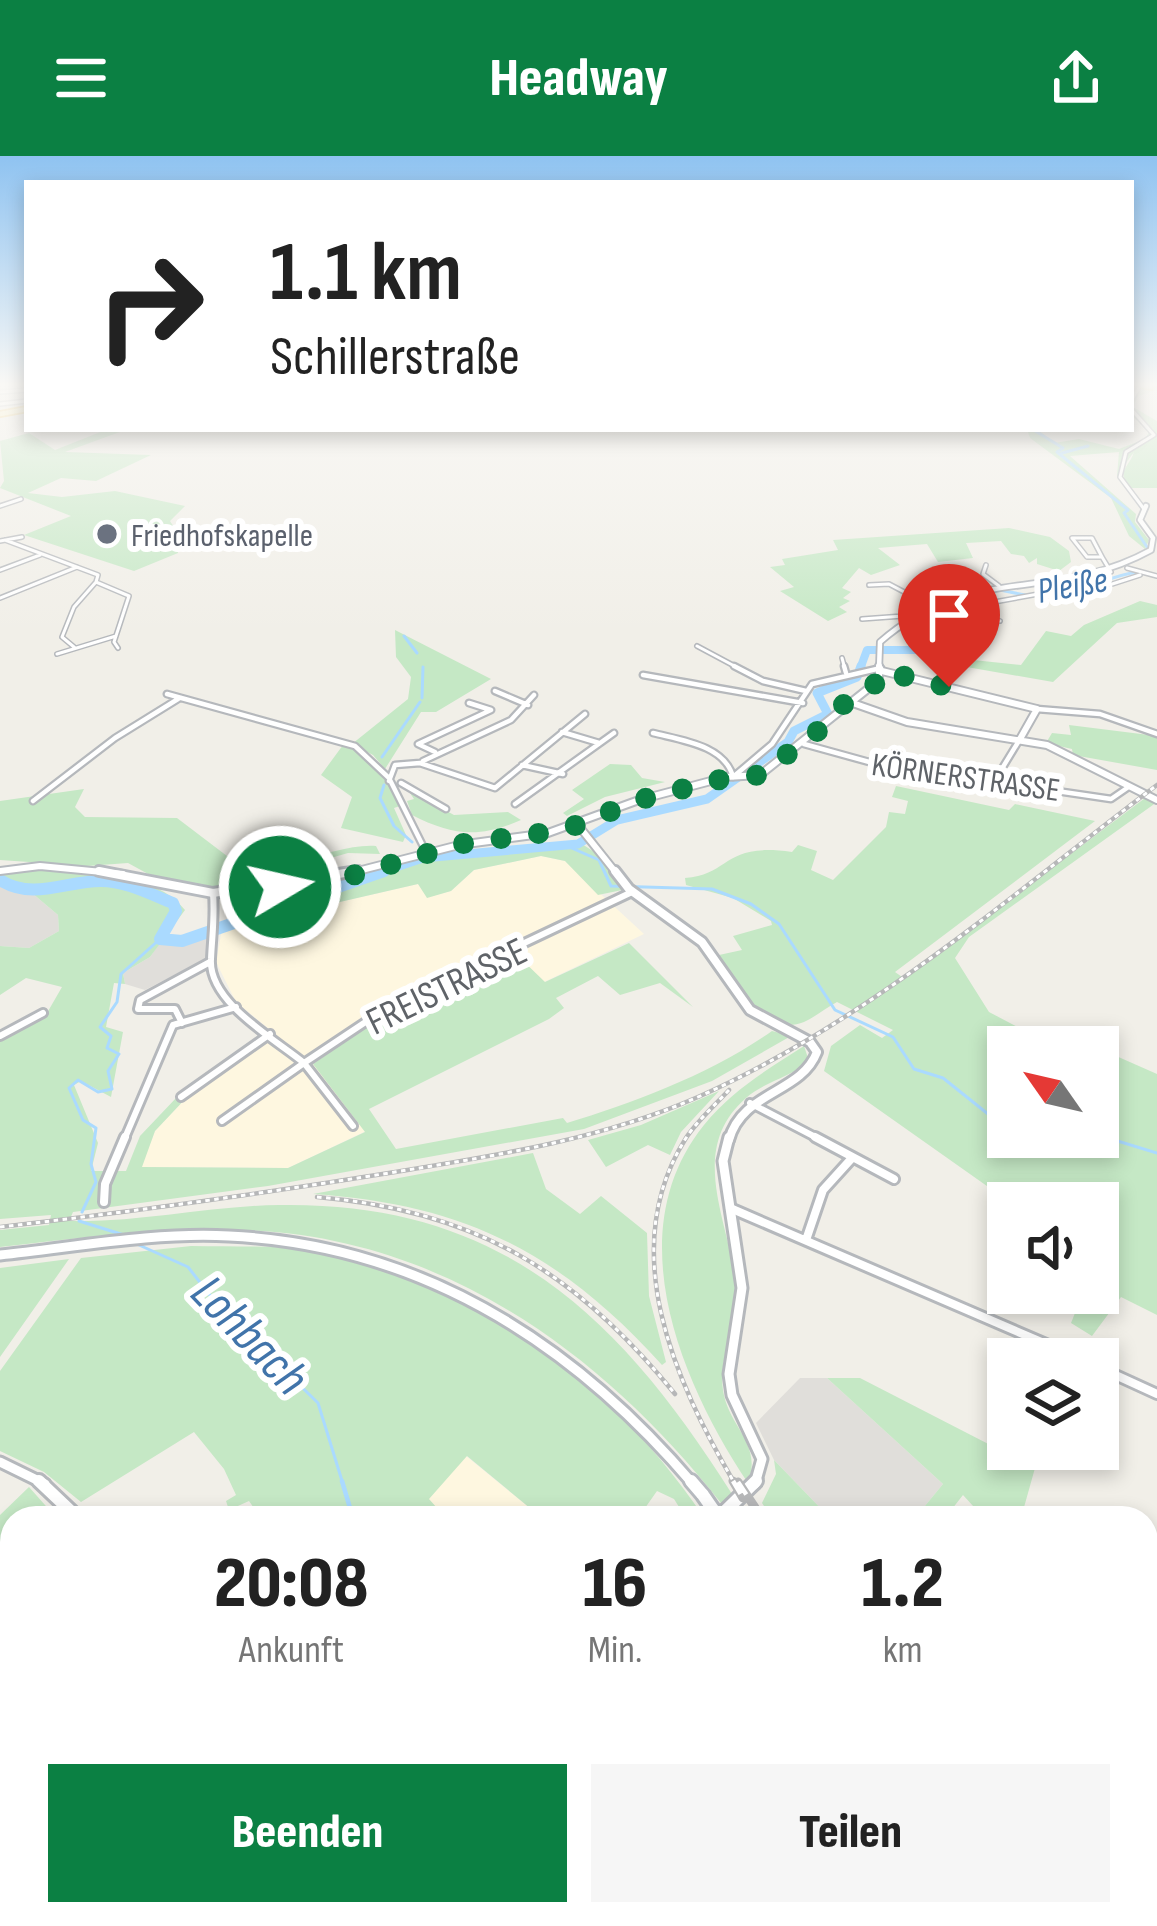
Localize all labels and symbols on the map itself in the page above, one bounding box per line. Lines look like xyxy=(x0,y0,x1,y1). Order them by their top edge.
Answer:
place label: Friedhofskapelle xyxy=(131,516,313,556)
marker: Friedhofskapelle xyxy=(94,521,120,547)
water label: Pleiße xyxy=(1034,559,1111,614)
pin xyxy=(898,564,1000,687)
street label: KÖRNERSTRASSE xyxy=(869,745,1062,811)
position arrow xyxy=(217,824,343,950)
street label: FREISTRASSE xyxy=(359,928,535,1046)
north arrow xyxy=(987,1026,1119,1158)
water label: Lohbach xyxy=(178,1263,321,1408)

